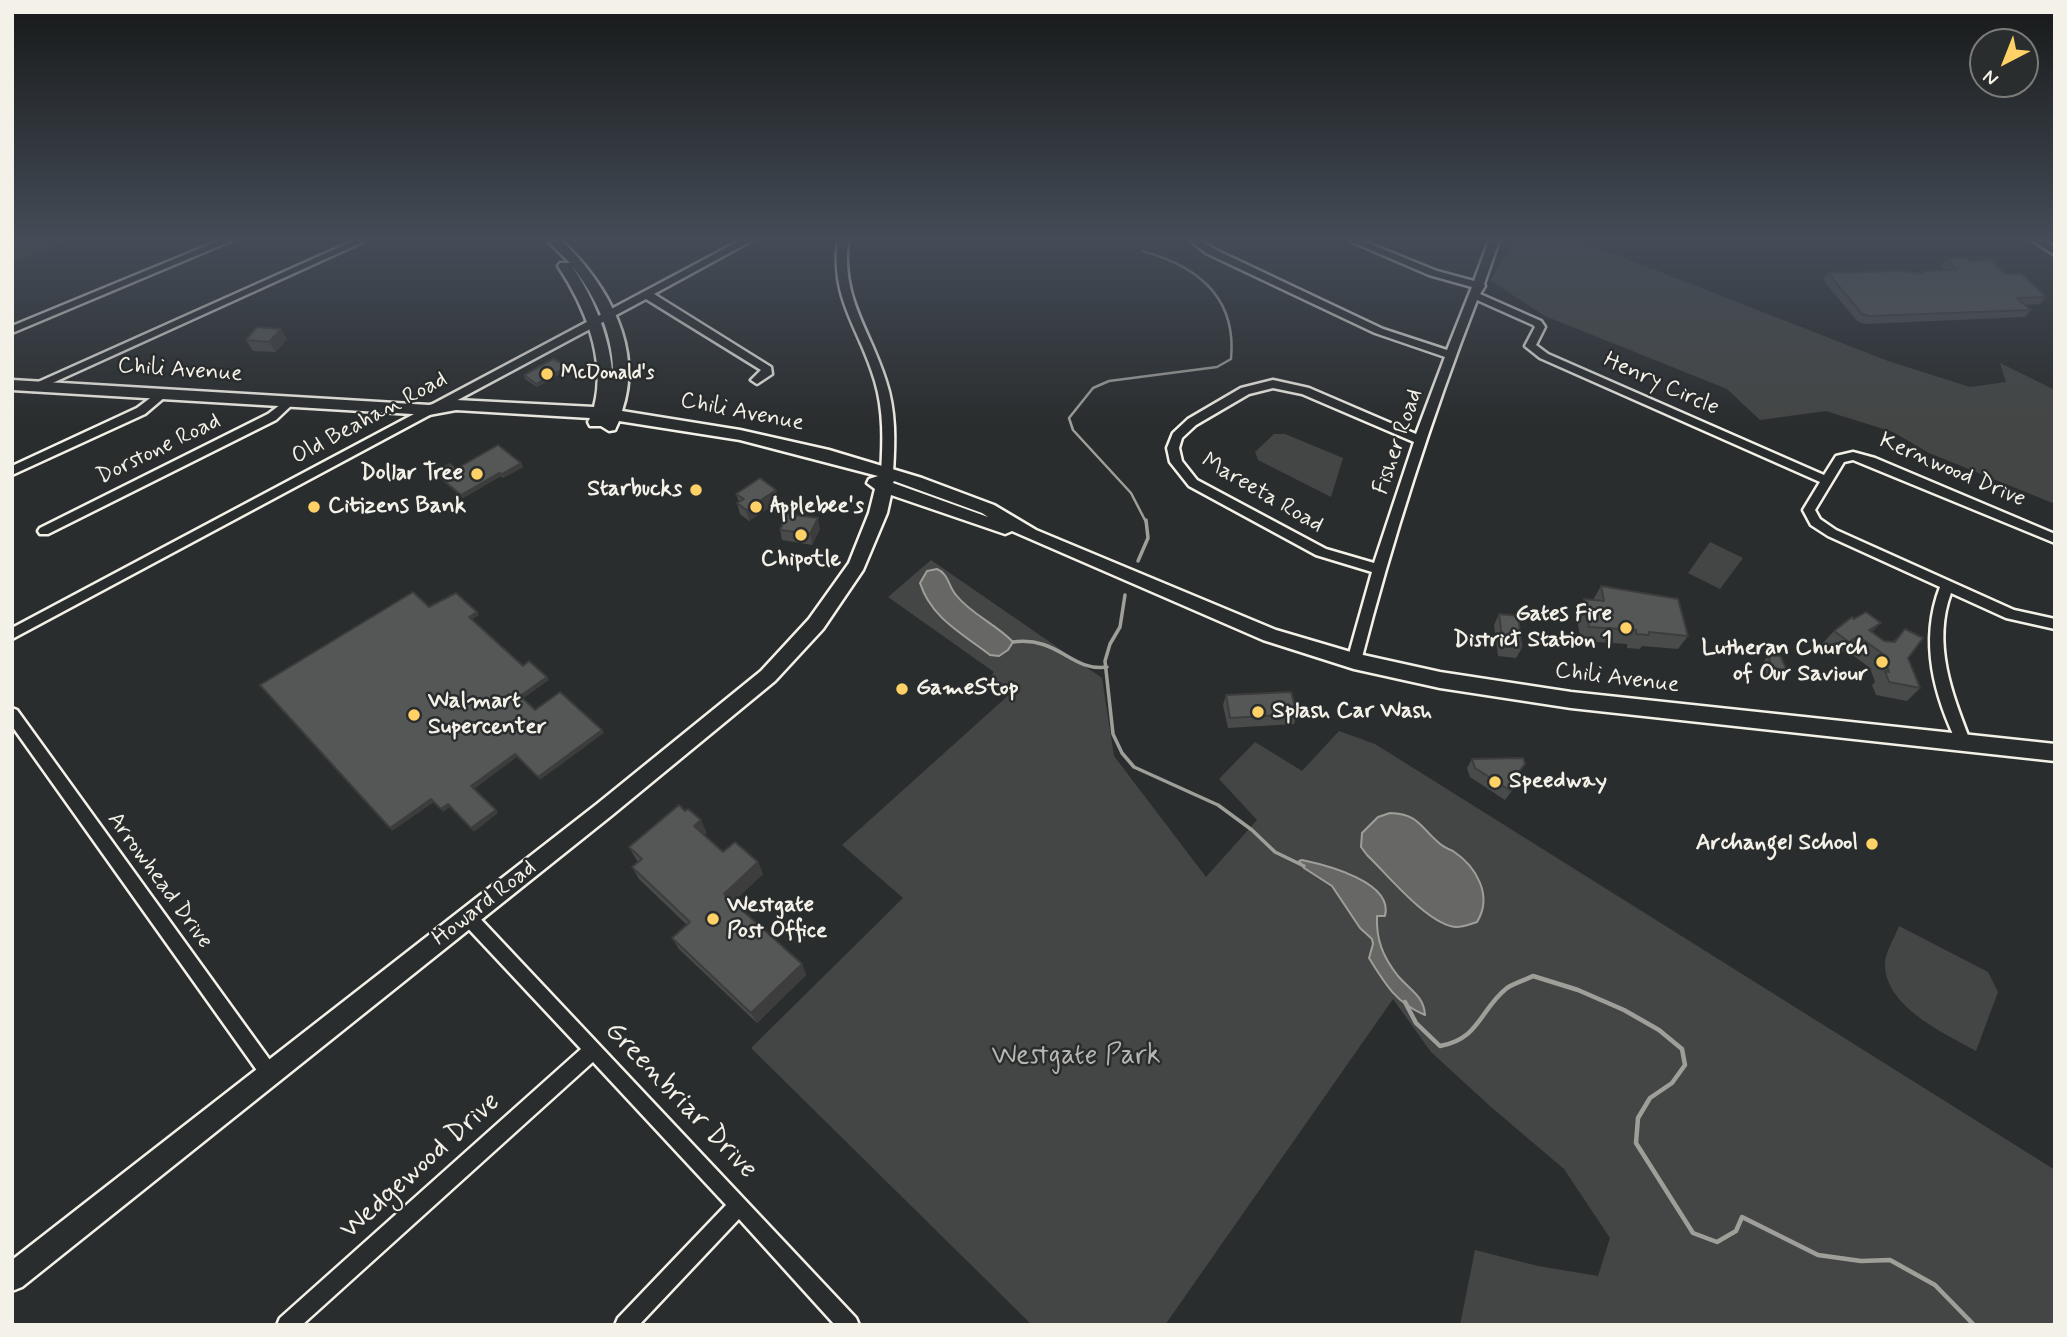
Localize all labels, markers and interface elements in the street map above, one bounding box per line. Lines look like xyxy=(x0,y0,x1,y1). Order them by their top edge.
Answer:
north arrow xyxy=(1969,28,2039,98)
text: N xyxy=(1978,64,2004,91)
street label: Henry Circle xyxy=(1599,347,1723,423)
street label: Chili Avenue xyxy=(117,353,243,389)
place label: McDonald's xyxy=(561,363,654,385)
street label: Old Beahan Road xyxy=(288,366,452,472)
marker: McDonald's xyxy=(539,366,555,382)
street label: Fisher Road xyxy=(1368,386,1430,498)
street label: Chili Avenue xyxy=(678,388,806,438)
street label: Dorstone Road xyxy=(93,408,225,492)
street label: Kernwood Drive xyxy=(1875,428,2029,514)
street label: Mareeta Road xyxy=(1196,448,1328,540)
place label: Dollar Tree xyxy=(360,460,463,488)
marker: Dollar Tree xyxy=(469,466,485,482)
place label: Starbucks xyxy=(587,476,682,504)
marker: Starbucks xyxy=(688,482,704,498)
place label: Citizens Bank xyxy=(328,493,466,521)
place label: Applebee's xyxy=(770,493,864,521)
marker: Citizens Bank xyxy=(306,499,322,515)
marker: Applebee's xyxy=(748,499,764,515)
marker: Chipotle xyxy=(793,527,809,543)
place label: Chipotle xyxy=(761,546,841,574)
place label: Gates Fire District Station 1 xyxy=(1453,601,1612,655)
marker: Gates Fire District Station 1 xyxy=(1618,620,1634,636)
place label: Lutheran Church of Our Saviour xyxy=(1701,635,1868,689)
marker: Lutheran Church of Our Saviour xyxy=(1874,654,1890,670)
street label: Chili Avenue xyxy=(1553,658,1681,700)
place label: GameStop xyxy=(916,675,1019,703)
marker: GameStop xyxy=(894,681,910,697)
place label: Walmart Supercenter xyxy=(428,688,547,742)
place label: Splash Car Wash xyxy=(1272,698,1432,726)
marker: Splash Car Wash xyxy=(1250,704,1266,720)
marker: Walmart Supercenter xyxy=(406,707,422,723)
place label: Speedway xyxy=(1509,768,1607,796)
marker: Speedway xyxy=(1487,774,1503,790)
street label: Arrowhead Drive xyxy=(100,807,218,955)
place label: Archangel School xyxy=(1696,830,1858,858)
marker: Archangel School xyxy=(1864,836,1880,852)
street label: Howard Road xyxy=(428,855,542,953)
place label: Westgate Post Office xyxy=(727,892,827,946)
marker: Westgate Post Office xyxy=(705,911,721,927)
street label: Greenbriar Drive xyxy=(596,1015,764,1187)
park label: Westgate Park xyxy=(991,1040,1161,1074)
street label: Wedgewood Drive xyxy=(334,1086,508,1248)

